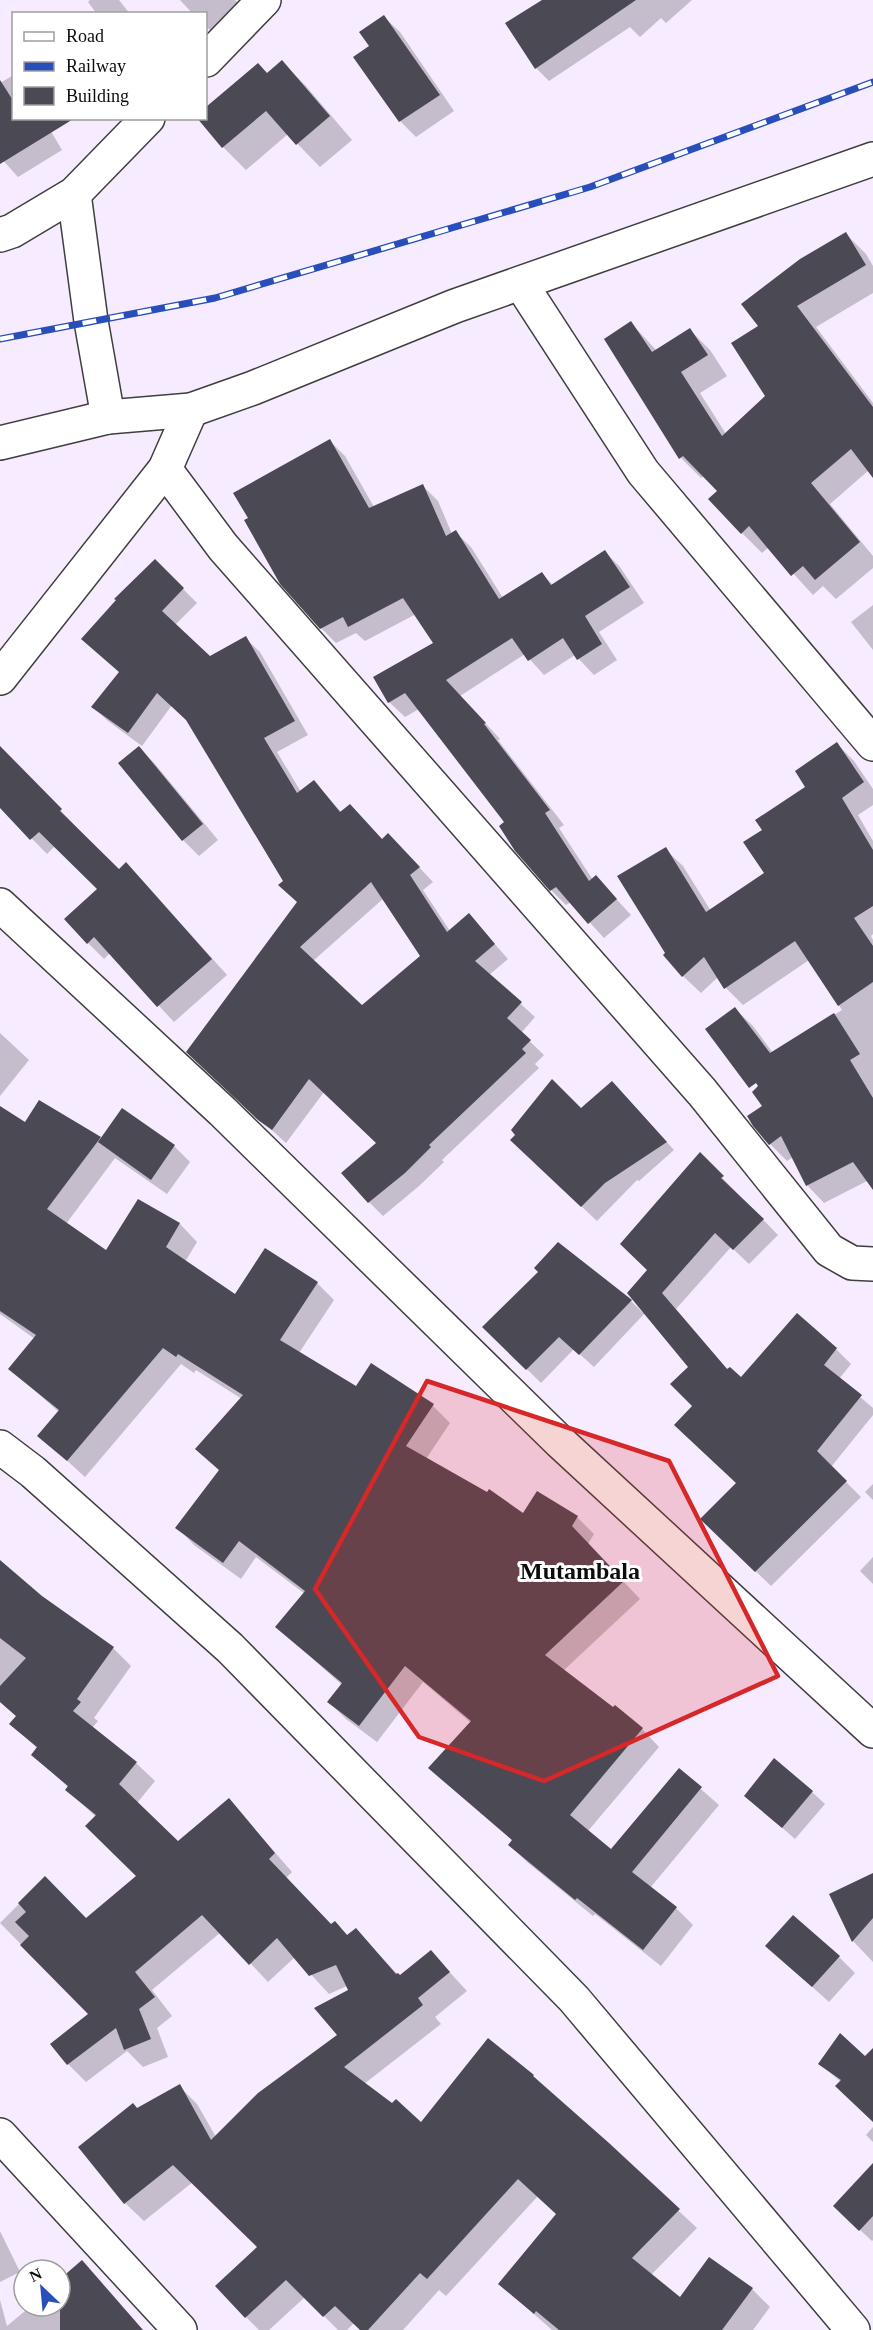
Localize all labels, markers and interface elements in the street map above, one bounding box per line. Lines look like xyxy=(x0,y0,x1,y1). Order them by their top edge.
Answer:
legend xyxy=(12,12,207,120)
text: Road xyxy=(66,26,104,46)
text: Railway xyxy=(66,56,126,76)
text: Building xyxy=(66,86,129,106)
district label: Mutambala xyxy=(520,1558,640,1584)
north arrow xyxy=(12,2258,72,2318)
text: N xyxy=(27,2265,45,2285)

